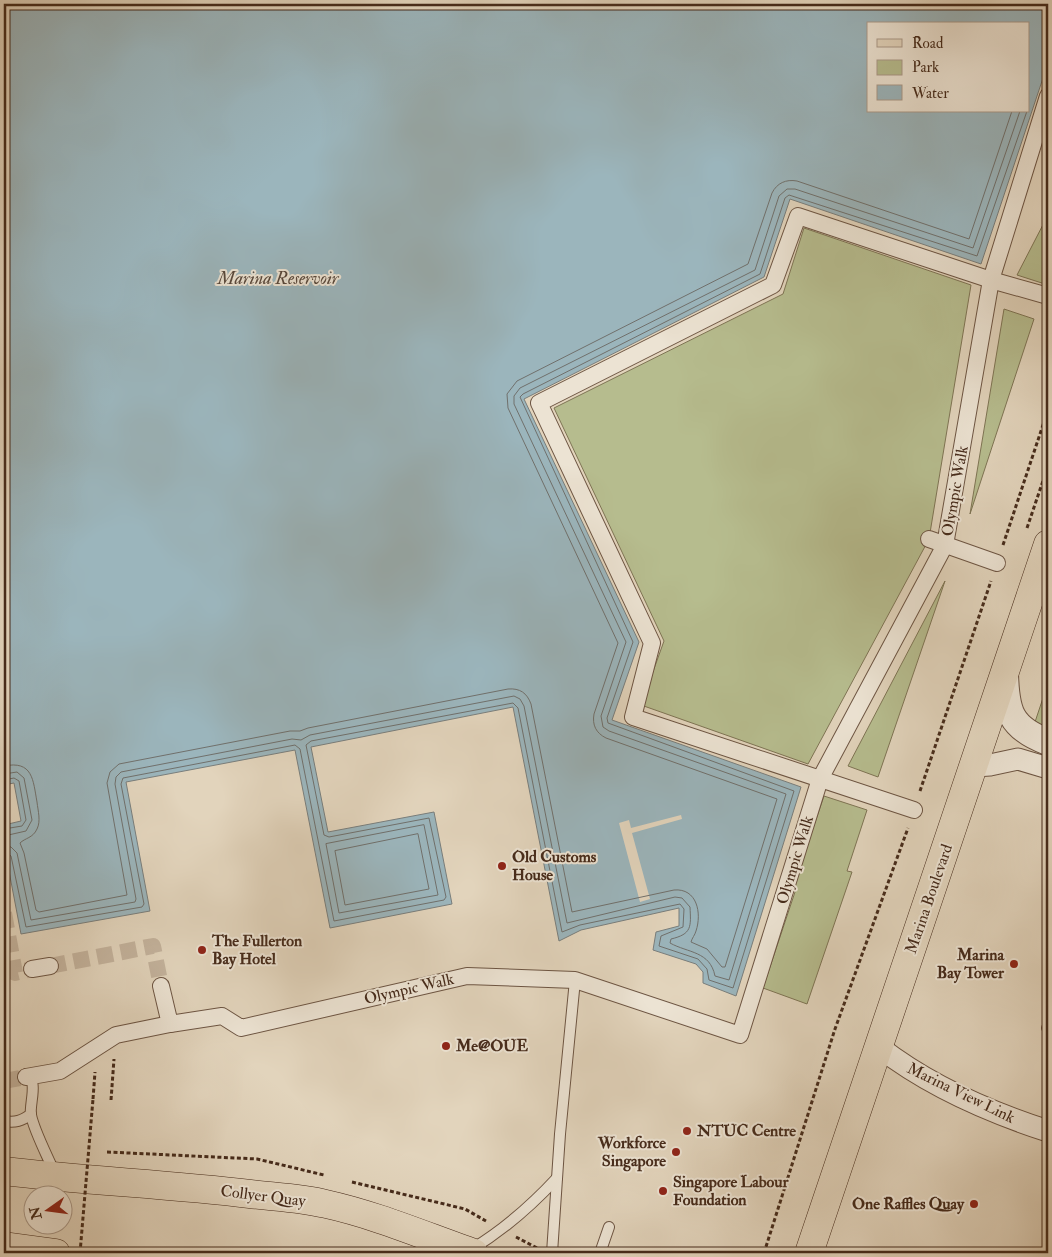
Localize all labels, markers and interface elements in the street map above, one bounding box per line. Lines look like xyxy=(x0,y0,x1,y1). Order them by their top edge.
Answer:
legend xyxy=(867,22,1030,112)
text: Road xyxy=(912,34,944,53)
text: Park xyxy=(912,58,939,77)
text: Water xyxy=(911,84,949,103)
water label: Marina Reservoir xyxy=(216,267,340,290)
street label: Olympic Walk xyxy=(937,444,974,538)
street label: Olympic Walk xyxy=(772,813,819,907)
street label: Marina Boulevard xyxy=(901,841,957,956)
place label: Old Customs House xyxy=(512,847,597,885)
marker: Old Customs House xyxy=(496,860,508,872)
place label: The Fullerton Bay Hotel xyxy=(211,931,303,970)
marker: The Fullerton Bay Hotel xyxy=(196,944,208,956)
place label: Marina Bay Tower xyxy=(937,945,1005,984)
marker: Marina Bay Tower xyxy=(1008,958,1020,970)
street label: Olympic Walk xyxy=(362,969,456,1010)
place label: Me@OUE xyxy=(455,1036,528,1056)
marker: Me@OUE xyxy=(440,1040,452,1052)
street label: Marina View Link xyxy=(904,1058,1018,1128)
place label: NTUC Centre xyxy=(696,1121,796,1141)
marker: NTUC Centre xyxy=(681,1125,693,1137)
place label: Workforce Singapore xyxy=(597,1133,666,1172)
marker: Workforce Singapore xyxy=(670,1146,682,1158)
place label: Singapore Labour Foundation xyxy=(673,1172,790,1210)
street label: Collyer Quay xyxy=(219,1181,308,1211)
north arrow xyxy=(22,1184,72,1234)
marker: Singapore Labour Foundation xyxy=(657,1185,669,1197)
place label: One Raffles Quay xyxy=(852,1194,965,1215)
marker: One Raffles Quay xyxy=(968,1198,980,1210)
text: N xyxy=(26,1204,46,1222)

